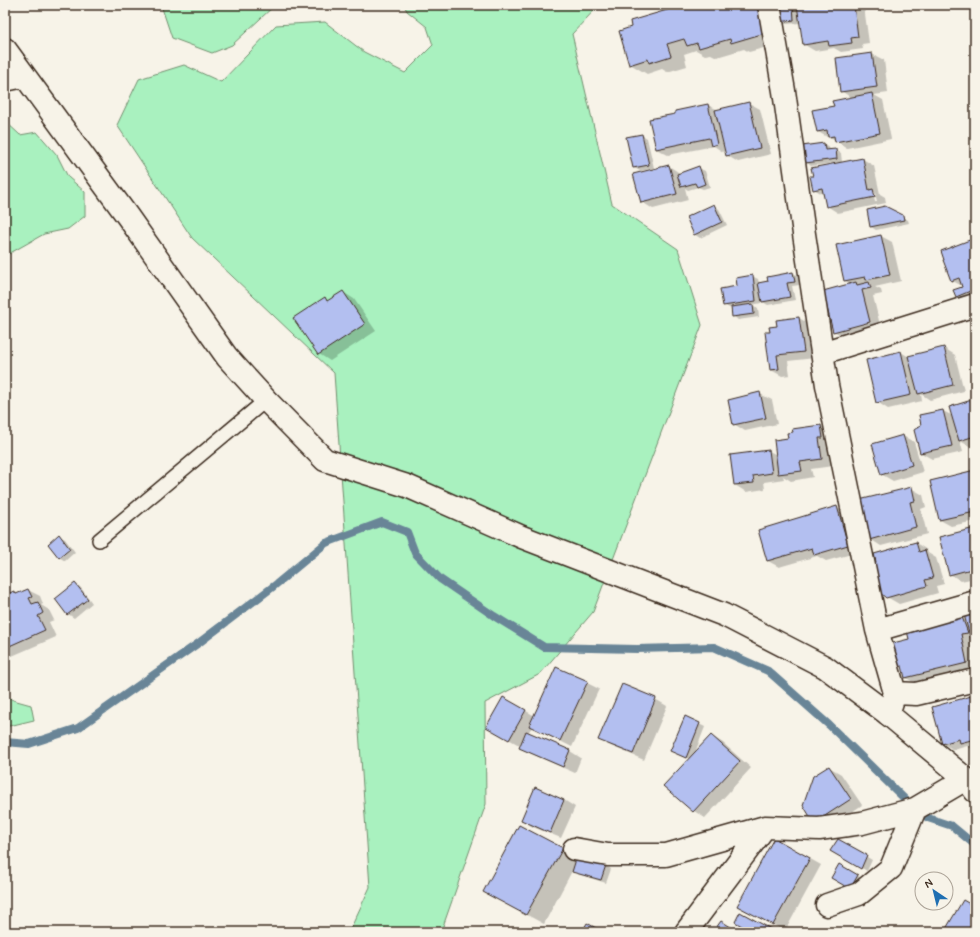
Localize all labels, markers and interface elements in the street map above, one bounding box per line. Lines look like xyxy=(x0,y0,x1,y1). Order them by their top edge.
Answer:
north arrow xyxy=(914,871,954,911)
text: N xyxy=(922,876,936,891)

